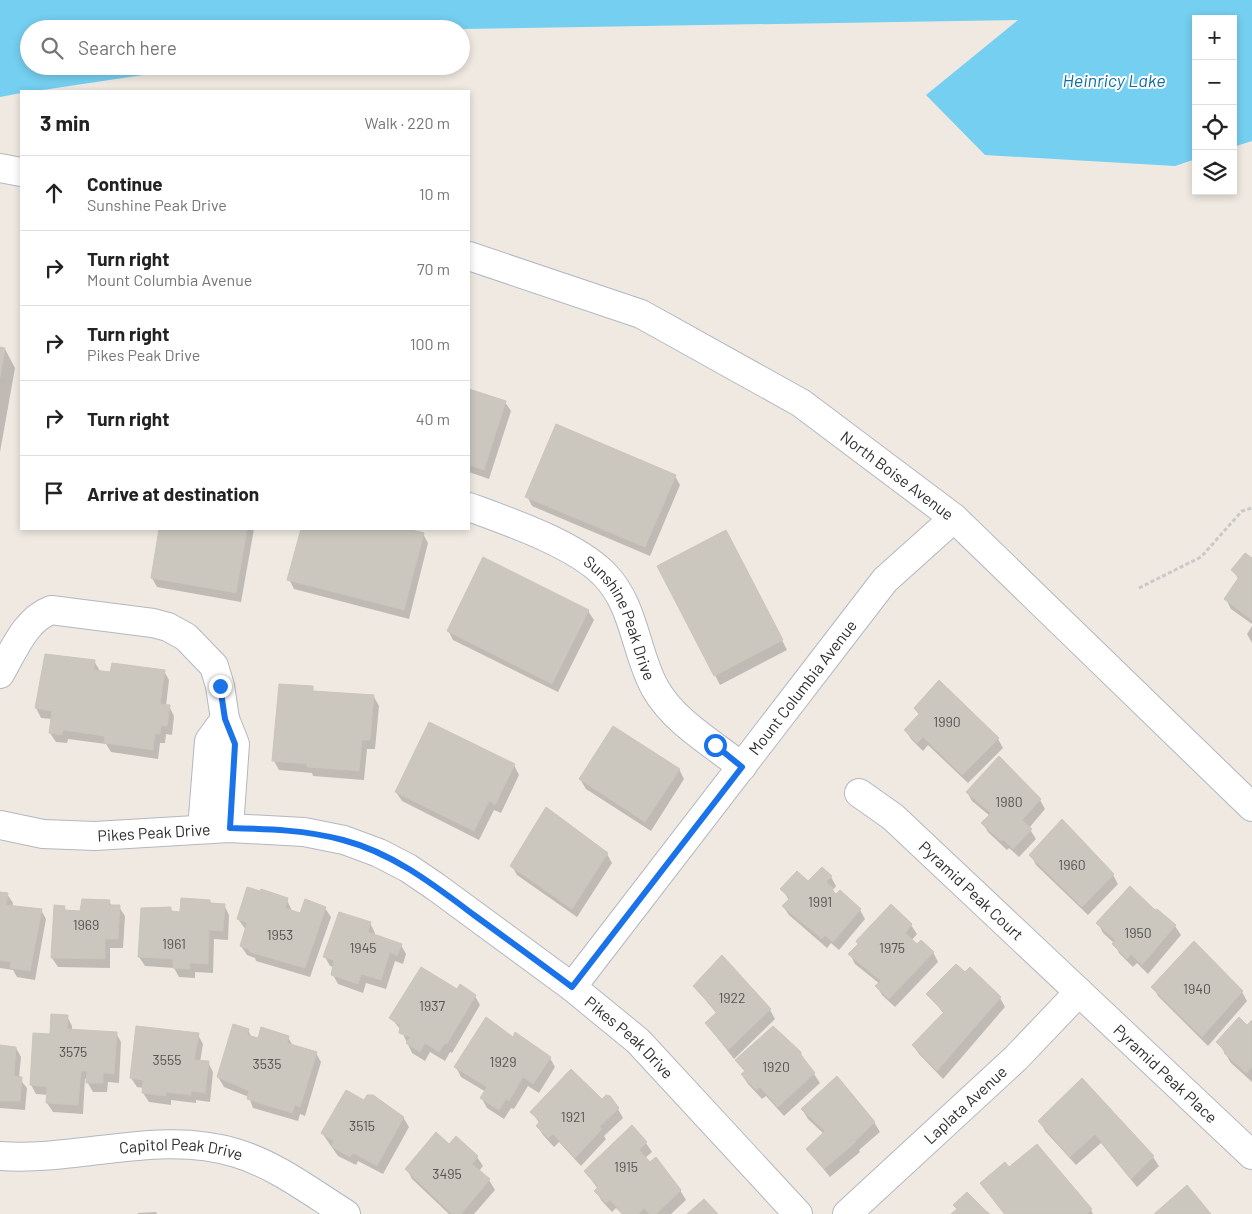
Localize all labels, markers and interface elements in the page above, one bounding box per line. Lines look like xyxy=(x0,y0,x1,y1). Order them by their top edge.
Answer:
map controls xyxy=(1192,15,1237,195)
button: + xyxy=(1192,15,1237,60)
search box xyxy=(20,20,470,75)
icon: search xyxy=(38,34,66,62)
text: Search here xyxy=(78,36,177,59)
button: − xyxy=(1192,60,1237,105)
water label: Heinricy Lake xyxy=(1062,69,1166,91)
button: locate xyxy=(1192,105,1237,150)
text: 3 min xyxy=(40,110,90,135)
text: Walk · 220 m xyxy=(364,113,450,132)
button: layers xyxy=(1192,150,1237,195)
text: Continue xyxy=(87,172,163,195)
icon: ahead xyxy=(40,179,68,207)
text: 10 m xyxy=(419,184,450,203)
text: Sunshine Peak Drive xyxy=(87,195,227,214)
text: Turn right xyxy=(87,247,169,270)
icon: right xyxy=(40,254,68,282)
text: 70 m xyxy=(417,259,450,278)
text: Mount Columbia Avenue xyxy=(87,270,252,289)
text: Turn right xyxy=(87,322,169,345)
icon: right xyxy=(40,329,68,357)
text: 100 m xyxy=(410,334,450,353)
text: Pikes Peak Drive xyxy=(87,345,200,364)
icon: right xyxy=(40,404,68,432)
text: Turn right xyxy=(87,407,169,430)
text: 40 m xyxy=(416,409,450,428)
street label: North Boise Avenue xyxy=(837,426,958,524)
icon: arrive xyxy=(40,479,68,507)
text: Arrive at destination xyxy=(87,482,259,505)
street label: Sunshine Peak Drive xyxy=(580,551,660,683)
street label: Mount Columbia Avenue xyxy=(744,616,860,758)
route end xyxy=(209,675,232,698)
house number: 1990 xyxy=(933,713,961,730)
route start xyxy=(704,734,727,757)
house number: 1980 xyxy=(995,793,1023,810)
street label: Pikes Peak Drive xyxy=(97,819,211,845)
street label: Pyramid Peak Court xyxy=(915,837,1028,944)
house number: 1960 xyxy=(1058,856,1086,873)
house number: 1991 xyxy=(808,893,832,910)
house number: 1969 xyxy=(73,916,99,933)
house number: 1950 xyxy=(1124,924,1152,941)
house number: 1953 xyxy=(267,926,293,943)
house number: 1961 xyxy=(162,935,186,952)
house number: 1945 xyxy=(349,939,377,956)
house number: 1975 xyxy=(879,939,905,956)
house number: 1940 xyxy=(1183,980,1211,997)
house number: 1922 xyxy=(718,989,746,1006)
street label: Pikes Peak Drive xyxy=(581,992,678,1082)
house number: 1937 xyxy=(419,997,445,1014)
street label: Pyramid Peak Place xyxy=(1110,1020,1222,1127)
house number: 3575 xyxy=(59,1043,87,1060)
house number: 3555 xyxy=(153,1051,181,1068)
house number: 1929 xyxy=(490,1053,517,1070)
house number: 3535 xyxy=(253,1055,281,1072)
house number: 1920 xyxy=(762,1058,790,1075)
street label: Laplata Avenue xyxy=(920,1061,1010,1147)
house number: 1921 xyxy=(561,1108,585,1125)
house number: 3515 xyxy=(349,1117,375,1134)
street label: Capitol Peak Drive xyxy=(118,1134,246,1164)
house number: 1915 xyxy=(614,1158,638,1175)
house number: 3495 xyxy=(432,1165,462,1182)

